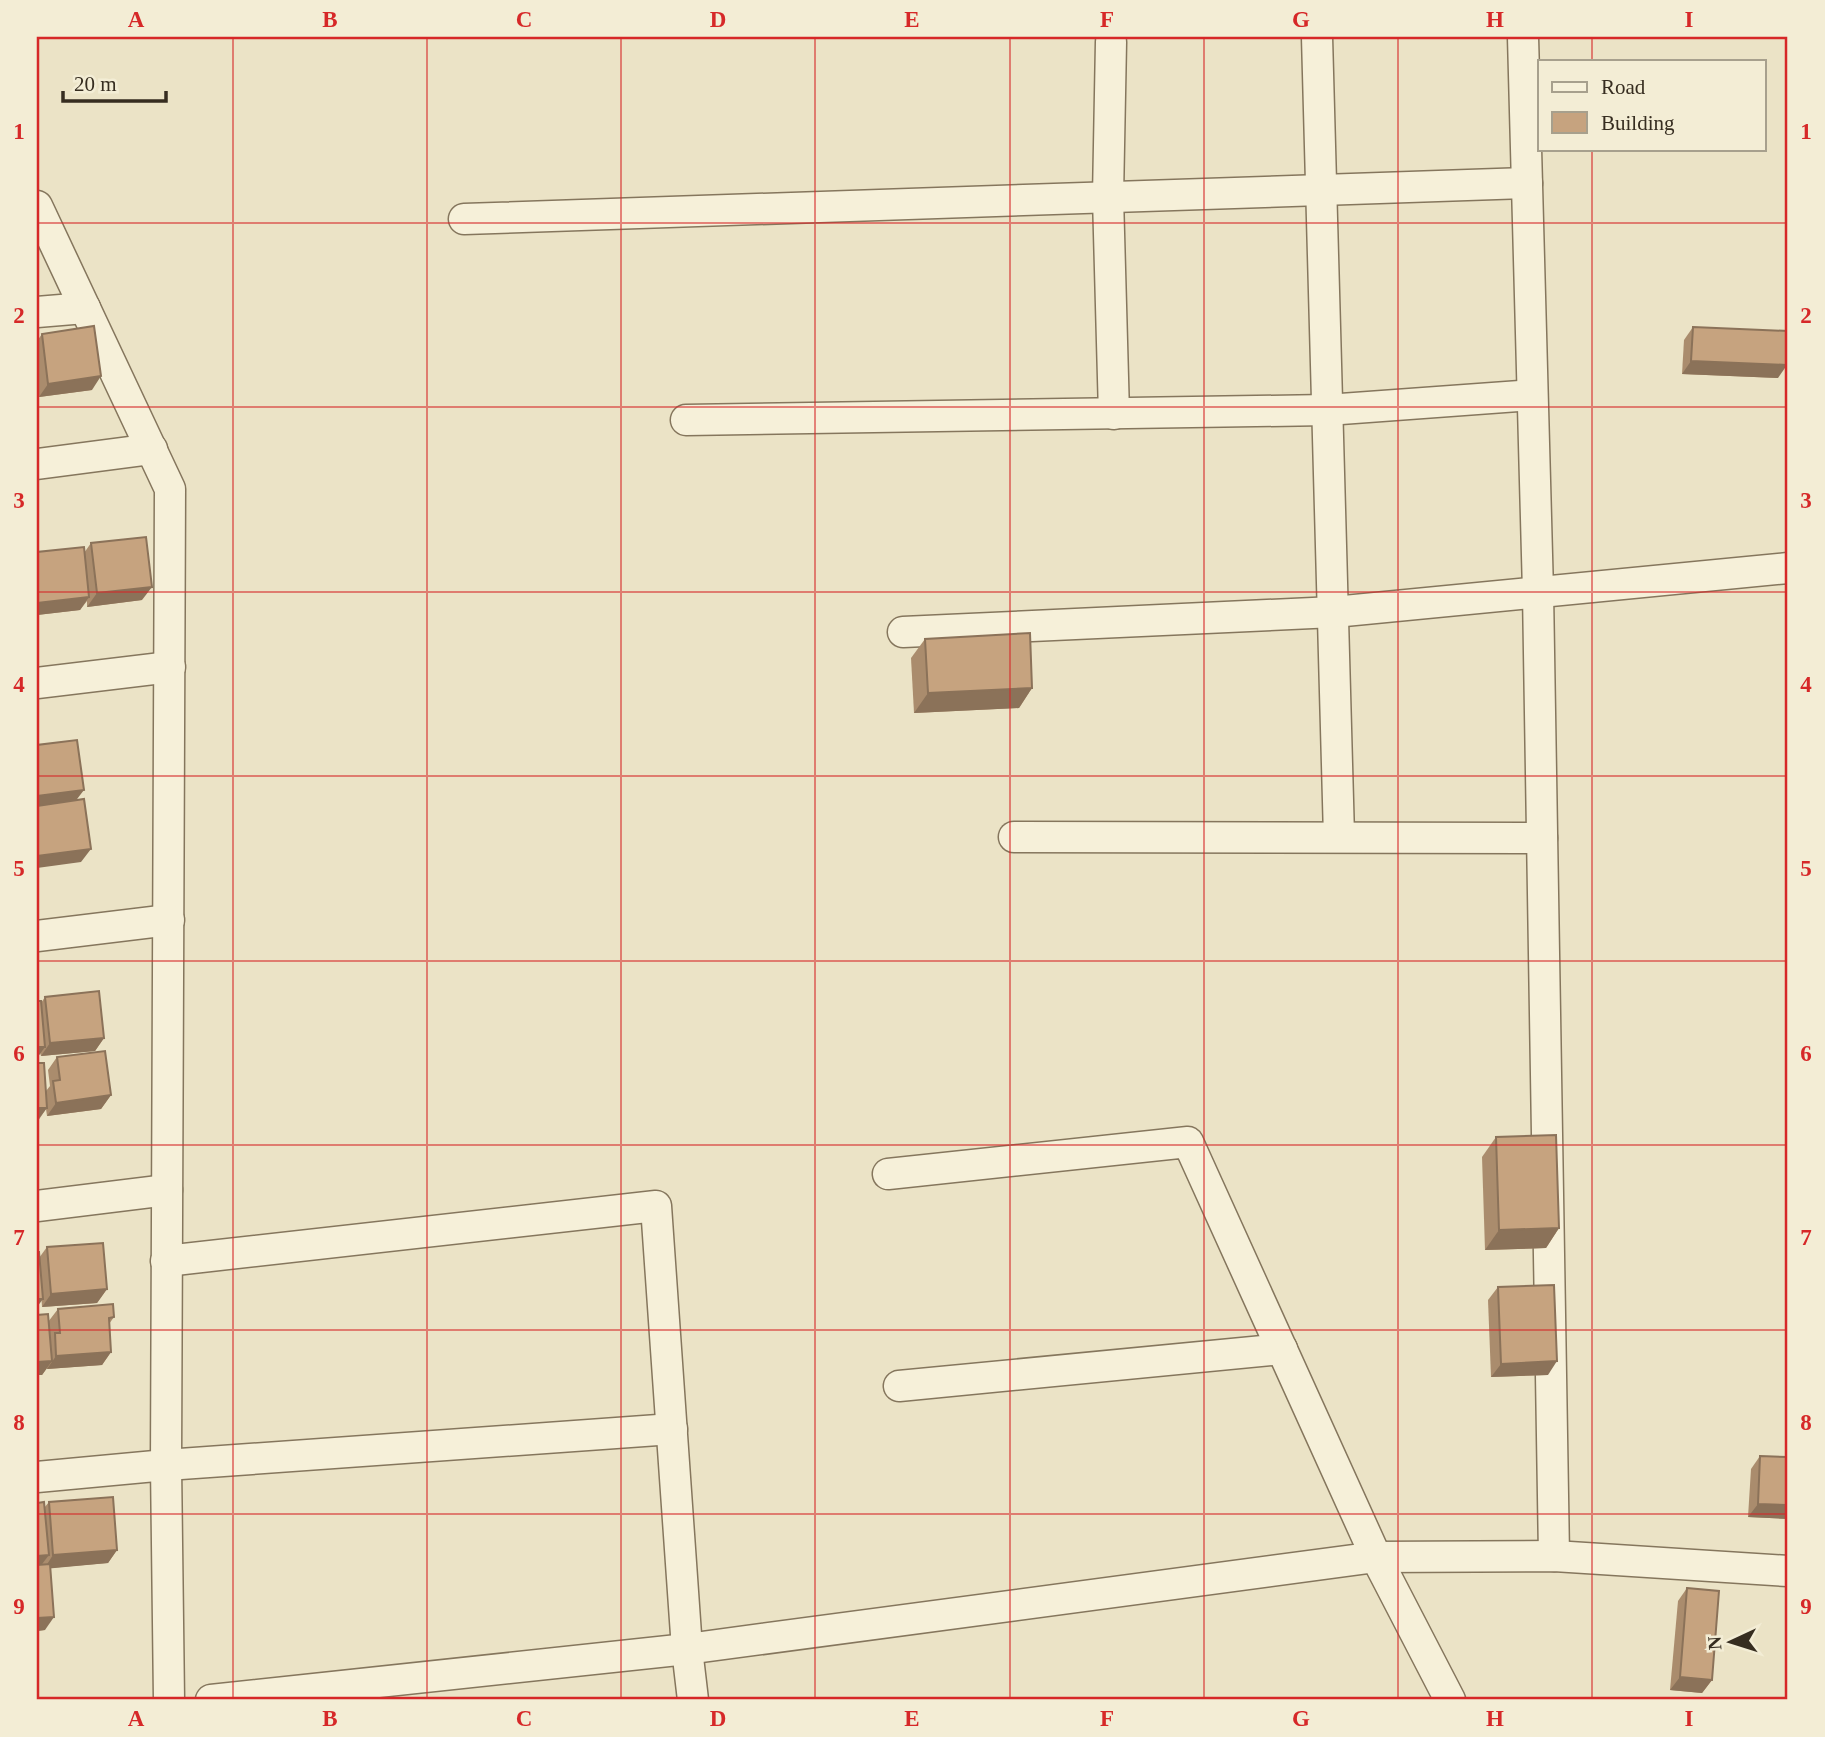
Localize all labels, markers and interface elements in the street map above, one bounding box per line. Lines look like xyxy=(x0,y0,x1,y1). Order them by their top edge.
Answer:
text: A xyxy=(128,7,145,32)
text: B xyxy=(322,7,338,32)
text: C xyxy=(516,7,532,32)
text: D xyxy=(710,7,726,32)
text: E xyxy=(904,7,920,32)
text: F xyxy=(1100,7,1114,32)
text: G xyxy=(1292,7,1310,32)
text: H xyxy=(1486,7,1504,32)
text: I xyxy=(1685,7,1694,32)
scale bar xyxy=(63,60,166,104)
legend xyxy=(1538,60,1766,150)
text: 20 m xyxy=(74,72,117,96)
text: Road xyxy=(1601,75,1646,99)
text: Building xyxy=(1601,111,1675,135)
text: 1 xyxy=(13,119,25,144)
text: 1 xyxy=(1800,119,1812,144)
text: 2 xyxy=(13,303,25,328)
text: 2 xyxy=(1800,303,1812,328)
text: 3 xyxy=(13,488,25,513)
text: 3 xyxy=(1800,488,1812,513)
text: 4 xyxy=(13,672,25,697)
text: 4 xyxy=(1800,672,1812,697)
text: 5 xyxy=(13,856,25,881)
text: 5 xyxy=(1800,856,1812,881)
text: 6 xyxy=(13,1041,25,1066)
text: 6 xyxy=(1800,1041,1812,1066)
text: 7 xyxy=(13,1225,25,1250)
text: 7 xyxy=(1800,1225,1812,1250)
text: 8 xyxy=(13,1410,25,1435)
text: 8 xyxy=(1800,1410,1812,1435)
text: 9 xyxy=(13,1594,25,1619)
text: 9 xyxy=(1800,1594,1812,1619)
north arrow xyxy=(1696,1608,1766,1678)
text: N xyxy=(1704,1635,1725,1651)
text: A xyxy=(128,1706,145,1731)
text: B xyxy=(322,1706,338,1731)
text: C xyxy=(516,1706,532,1731)
text: D xyxy=(710,1706,726,1731)
text: E xyxy=(904,1706,920,1731)
text: F xyxy=(1100,1706,1114,1731)
text: G xyxy=(1292,1706,1310,1731)
text: H xyxy=(1486,1706,1504,1731)
text: I xyxy=(1685,1706,1694,1731)

